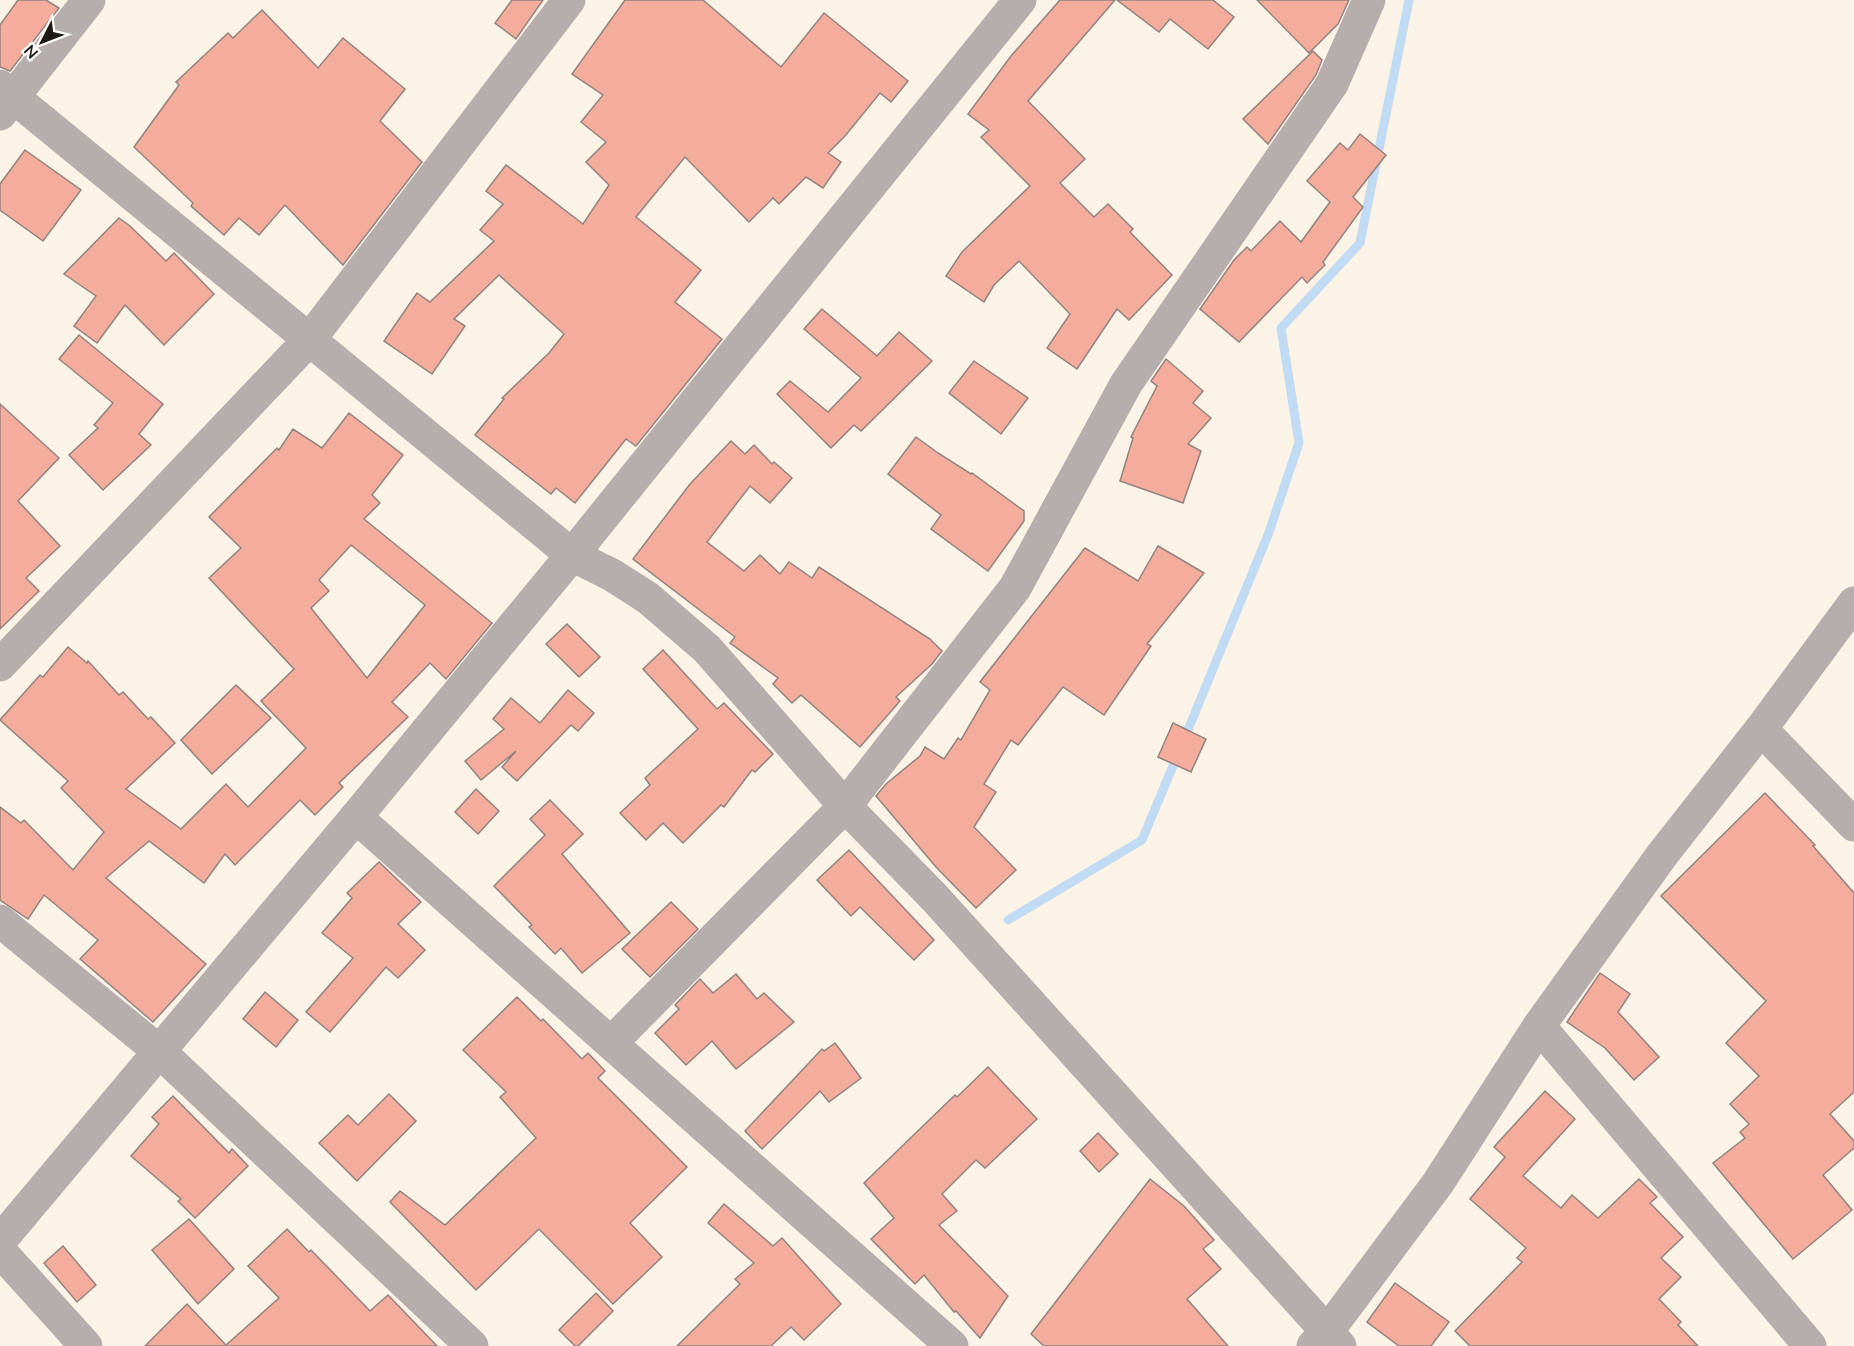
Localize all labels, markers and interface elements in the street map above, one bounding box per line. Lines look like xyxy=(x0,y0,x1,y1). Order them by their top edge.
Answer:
north arrow xyxy=(12,12,72,72)
text: N xyxy=(19,41,42,63)

